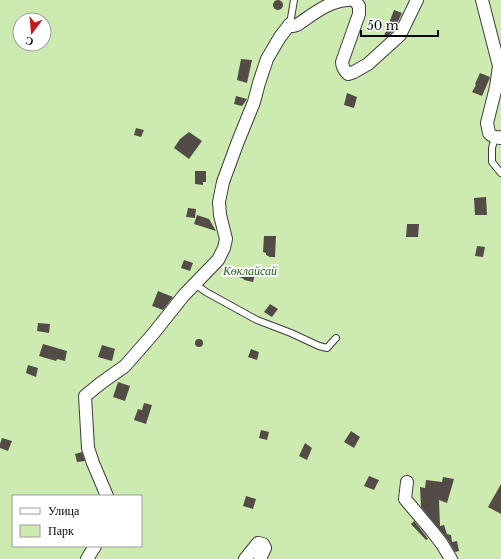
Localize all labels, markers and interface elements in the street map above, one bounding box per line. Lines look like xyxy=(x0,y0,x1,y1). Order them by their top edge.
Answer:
north arrow xyxy=(12,12,52,52)
scale bar xyxy=(361,12,438,38)
text: 50 m xyxy=(367,18,399,33)
text: С xyxy=(23,34,35,49)
park label: Көклайсай xyxy=(222,263,277,278)
legend xyxy=(12,495,142,547)
text: Улица xyxy=(48,503,80,518)
text: Парк xyxy=(48,523,74,538)

